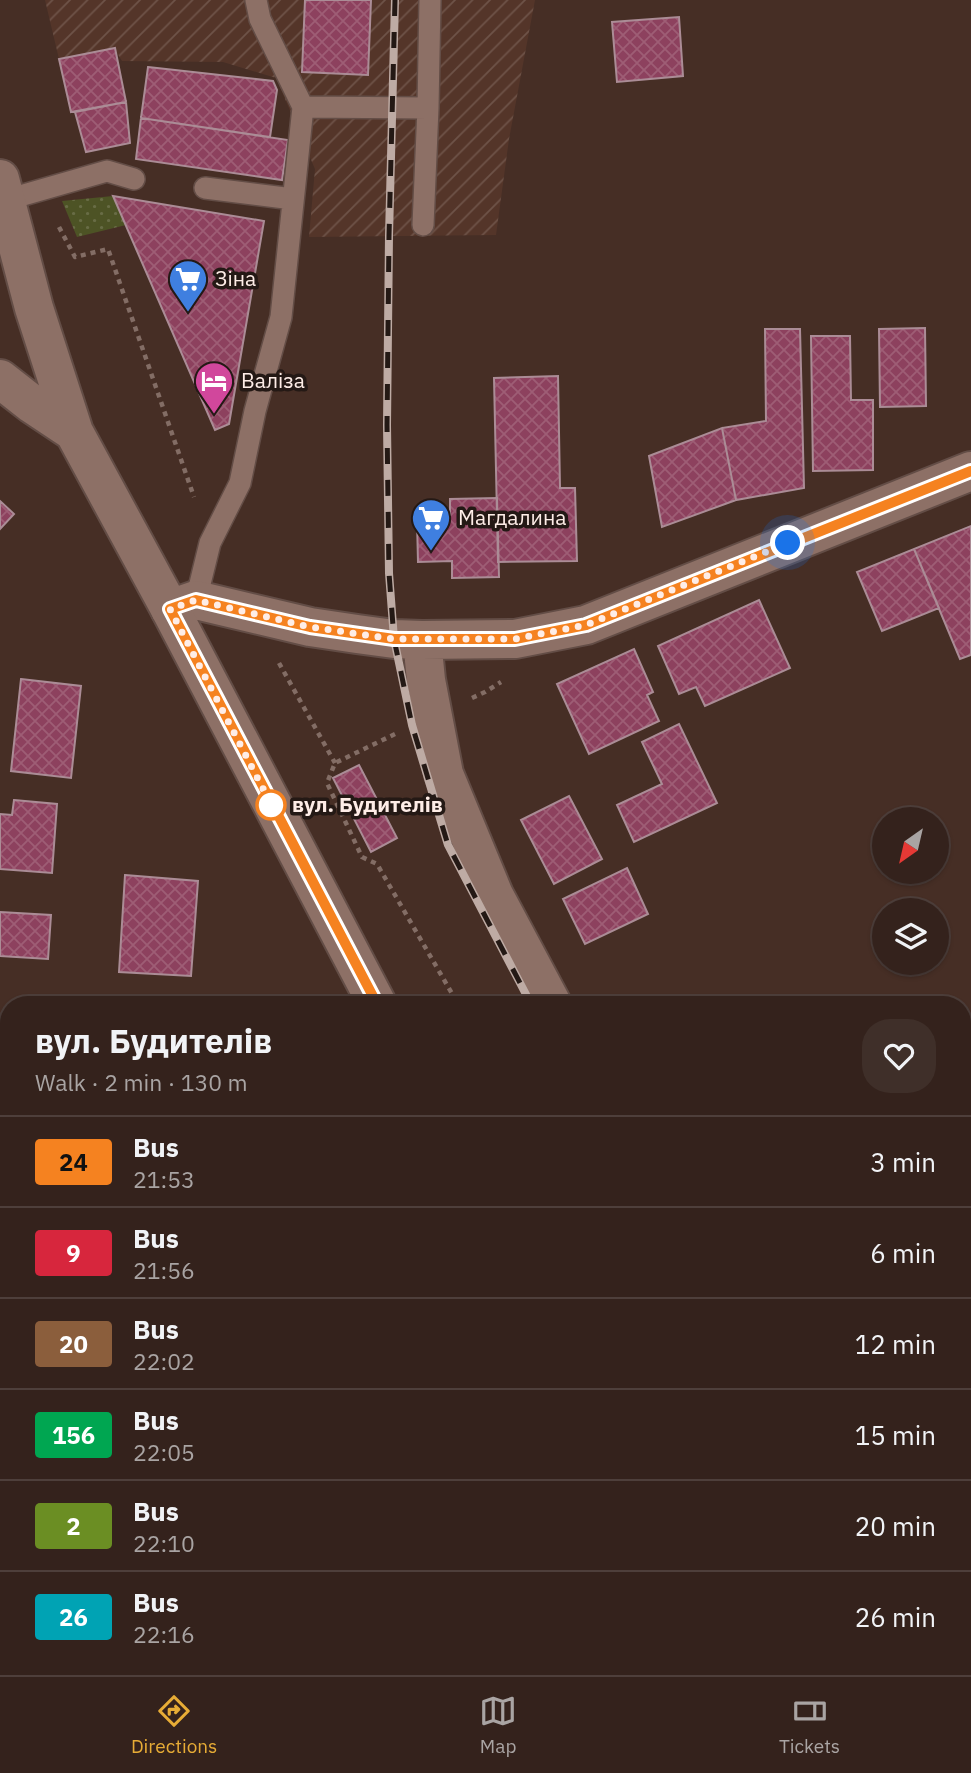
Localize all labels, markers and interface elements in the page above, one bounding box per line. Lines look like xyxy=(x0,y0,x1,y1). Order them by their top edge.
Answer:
supermarket icon: Зіна xyxy=(167,258,209,313)
place label: Зіна xyxy=(215,264,256,292)
hotel icon: Валіза xyxy=(193,360,235,415)
place label: Валіза xyxy=(241,366,305,394)
supermarket icon: Магдалина xyxy=(410,497,452,552)
place label: Магдалина xyxy=(458,503,566,531)
your location xyxy=(770,525,805,560)
marker: вул. Будителів xyxy=(256,790,286,820)
place label: вул. Будителів xyxy=(292,790,443,818)
north arrow xyxy=(872,807,948,884)
map controls xyxy=(872,807,949,975)
button: layers xyxy=(872,898,949,975)
text: вул. Будителів xyxy=(35,1019,272,1062)
button: heart xyxy=(862,1019,936,1093)
text: Walk · 2 min · 130 m xyxy=(35,1067,248,1097)
text: Bus xyxy=(133,1130,179,1164)
text: 3 min xyxy=(870,1145,936,1179)
text: 24 xyxy=(59,1146,88,1178)
text: 21:53 xyxy=(133,1164,195,1194)
text: Bus xyxy=(133,1221,179,1255)
text: 6 min xyxy=(870,1236,936,1270)
text: 9 xyxy=(66,1237,81,1269)
text: 21:56 xyxy=(133,1255,195,1285)
text: Bus xyxy=(133,1312,179,1346)
text: 12 min xyxy=(855,1327,936,1361)
text: 20 xyxy=(59,1328,88,1360)
text: 22:02 xyxy=(133,1346,195,1376)
text: Bus xyxy=(133,1403,179,1437)
text: 15 min xyxy=(855,1418,936,1452)
text: 156 xyxy=(52,1419,95,1451)
text: 22:05 xyxy=(133,1437,195,1467)
text: Bus xyxy=(133,1494,179,1528)
text: 20 min xyxy=(855,1509,936,1543)
text: 2 xyxy=(66,1510,81,1542)
text: 22:10 xyxy=(133,1528,195,1558)
text: Bus xyxy=(133,1585,179,1619)
text: 26 min xyxy=(855,1600,936,1634)
text: 26 xyxy=(59,1601,88,1633)
text: 22:16 xyxy=(133,1619,195,1649)
tab: Directions xyxy=(131,1692,217,1758)
tab: Map xyxy=(479,1692,517,1758)
tab: Tickets xyxy=(779,1692,840,1758)

